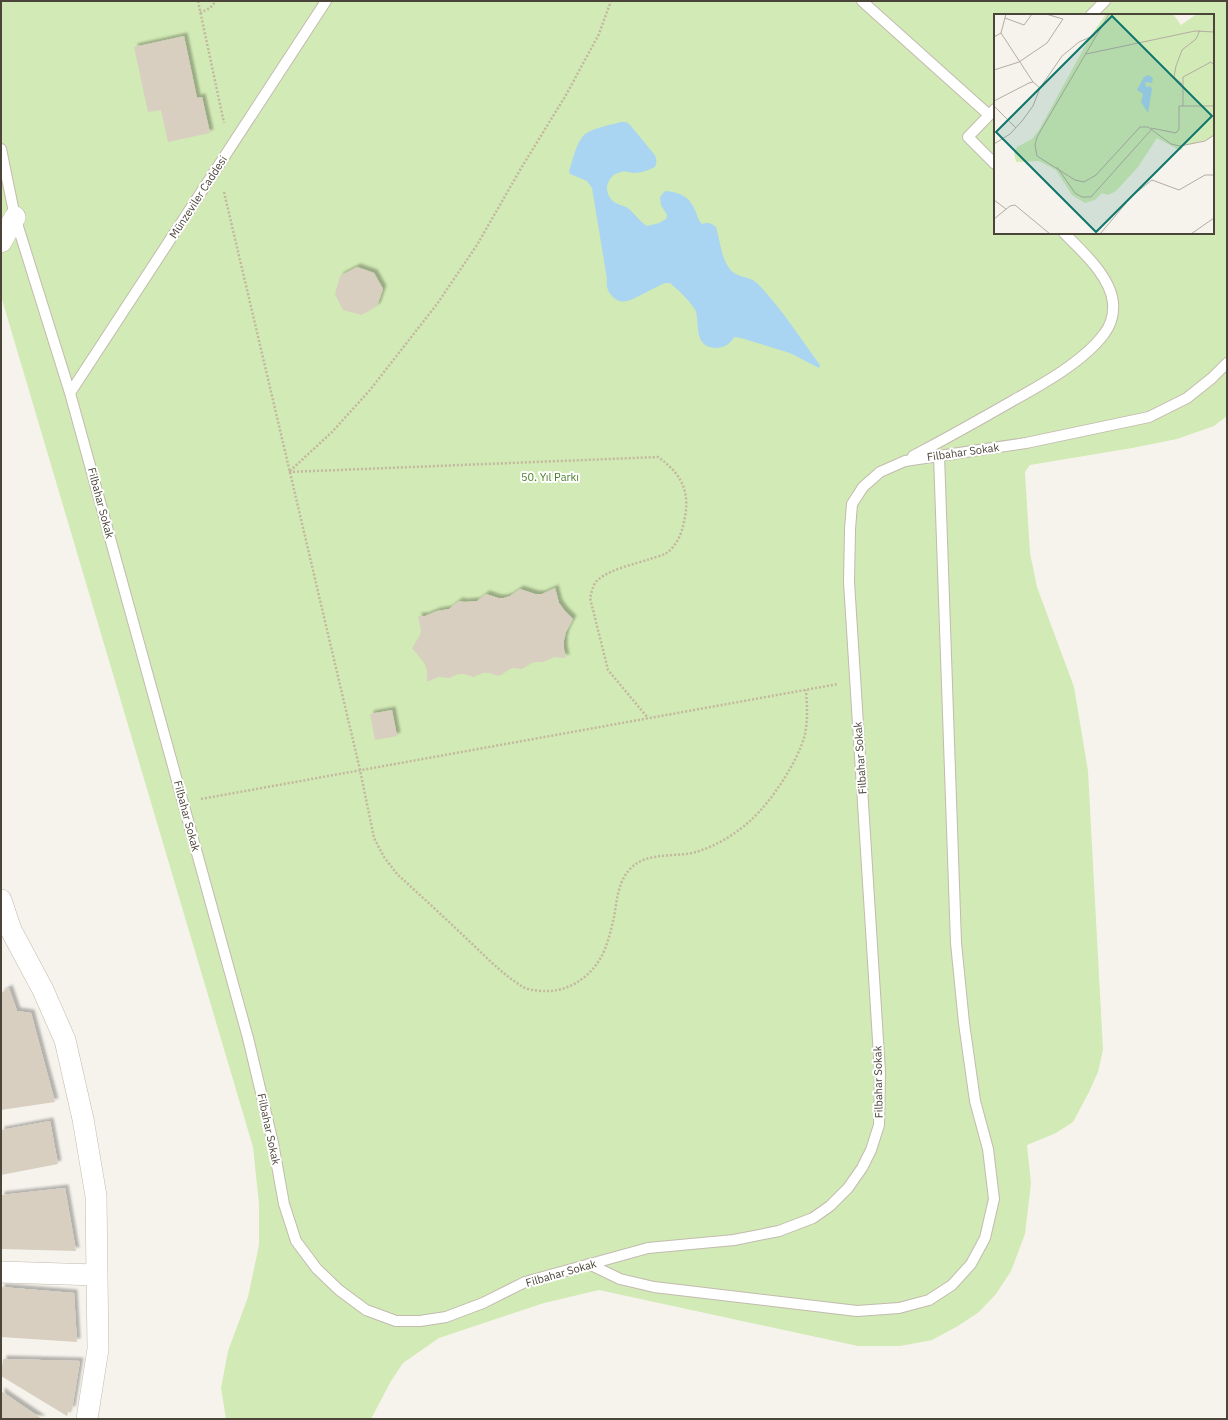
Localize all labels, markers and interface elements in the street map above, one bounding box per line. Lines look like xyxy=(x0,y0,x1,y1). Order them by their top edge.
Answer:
inset map xyxy=(994,14,1214,234)
street label: Münzeviler Caddesi xyxy=(166,153,230,241)
street label: Filbahar Sokak xyxy=(926,440,1000,464)
street label: Filbahar Sokak xyxy=(85,466,117,540)
park label: 50. Yıl Parkı xyxy=(521,470,579,484)
street label: Filbahar Sokak xyxy=(850,721,870,795)
street label: Filbahar Sokak xyxy=(171,779,203,853)
street label: Filbahar Sokak xyxy=(870,1045,886,1119)
street label: Filbahar Sokak xyxy=(255,1092,283,1166)
street label: Filbahar Sokak xyxy=(524,1256,598,1290)

